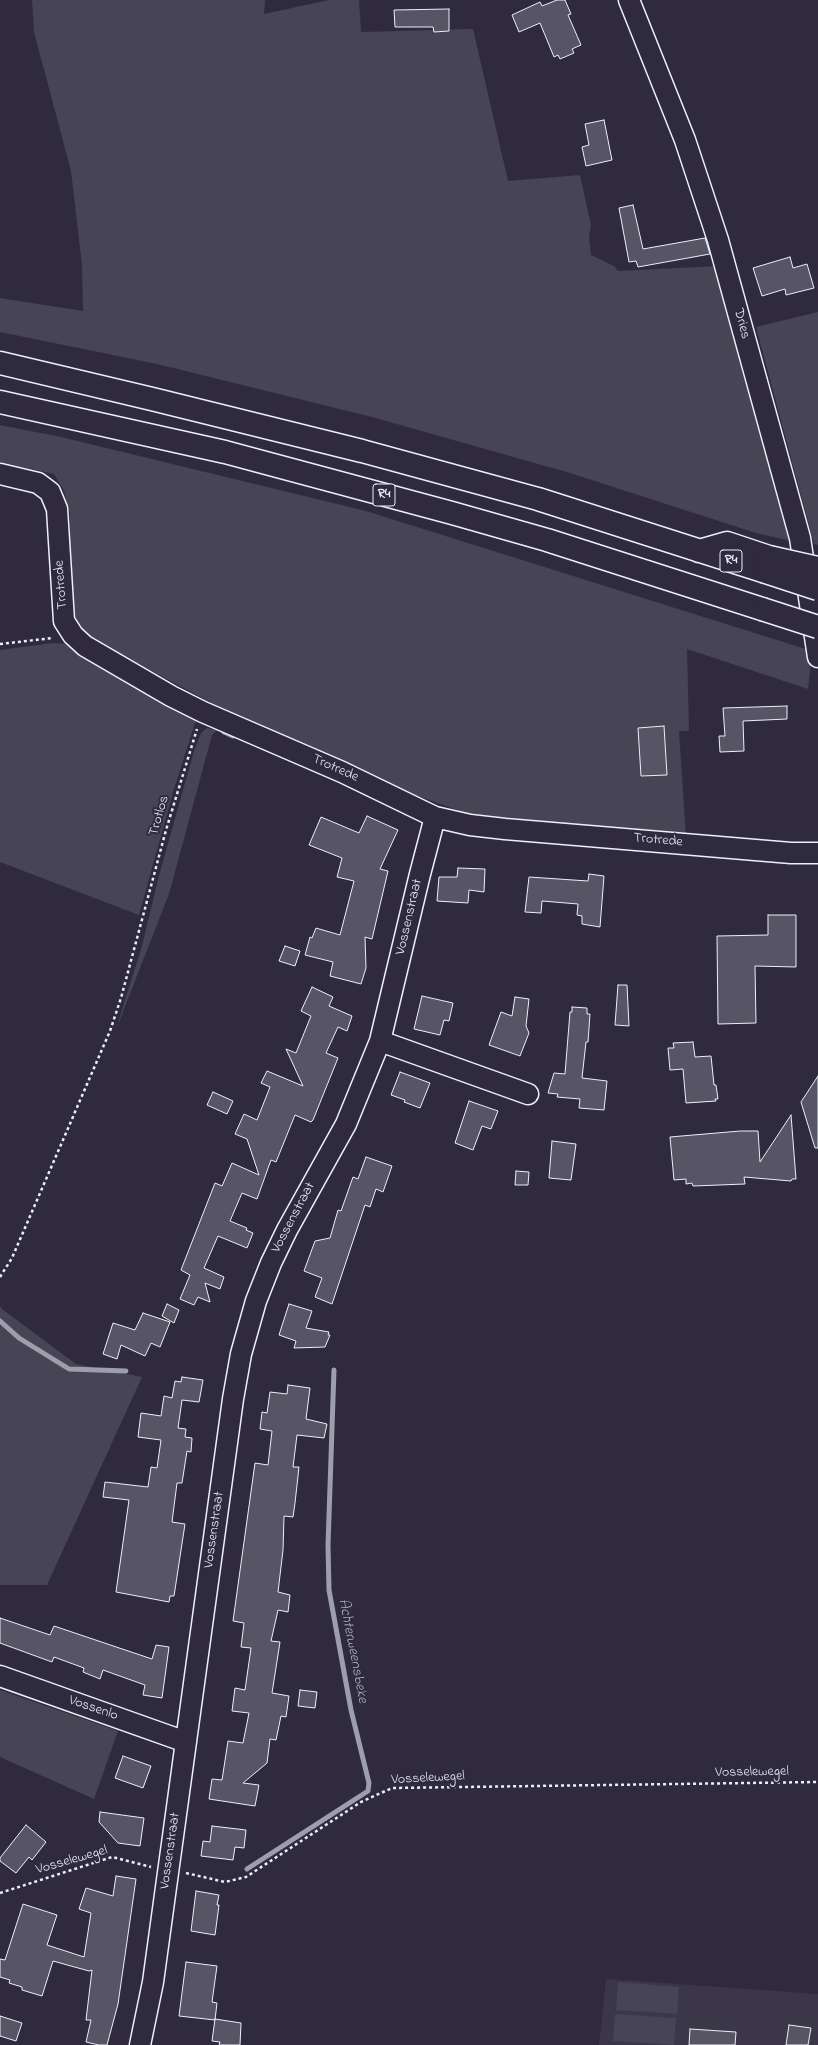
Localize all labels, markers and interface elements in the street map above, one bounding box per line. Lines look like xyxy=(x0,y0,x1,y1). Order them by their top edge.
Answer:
street label: Dries xyxy=(729,307,753,341)
road number: R4 xyxy=(373,484,395,506)
road number: R4 xyxy=(720,550,742,572)
street label: Trotrede xyxy=(52,560,72,610)
street label: Trotrede xyxy=(309,751,361,787)
street label: Trotlos xyxy=(146,794,174,838)
street label: Trotrede xyxy=(633,830,683,852)
street label: Vossenstraat xyxy=(393,877,427,957)
street label: Vossenstraat xyxy=(268,1180,320,1256)
street label: Vossenstraat xyxy=(201,1491,229,1569)
water label: Achterweensbeke xyxy=(333,1597,371,1705)
street label: Vossenlo xyxy=(66,1693,120,1725)
street label: Vosselewegel xyxy=(715,1764,789,1782)
street label: Vosselewegel xyxy=(391,1769,465,1789)
street label: Vossenstraat xyxy=(157,1812,185,1890)
street label: Vosselewegel xyxy=(34,1843,110,1879)

